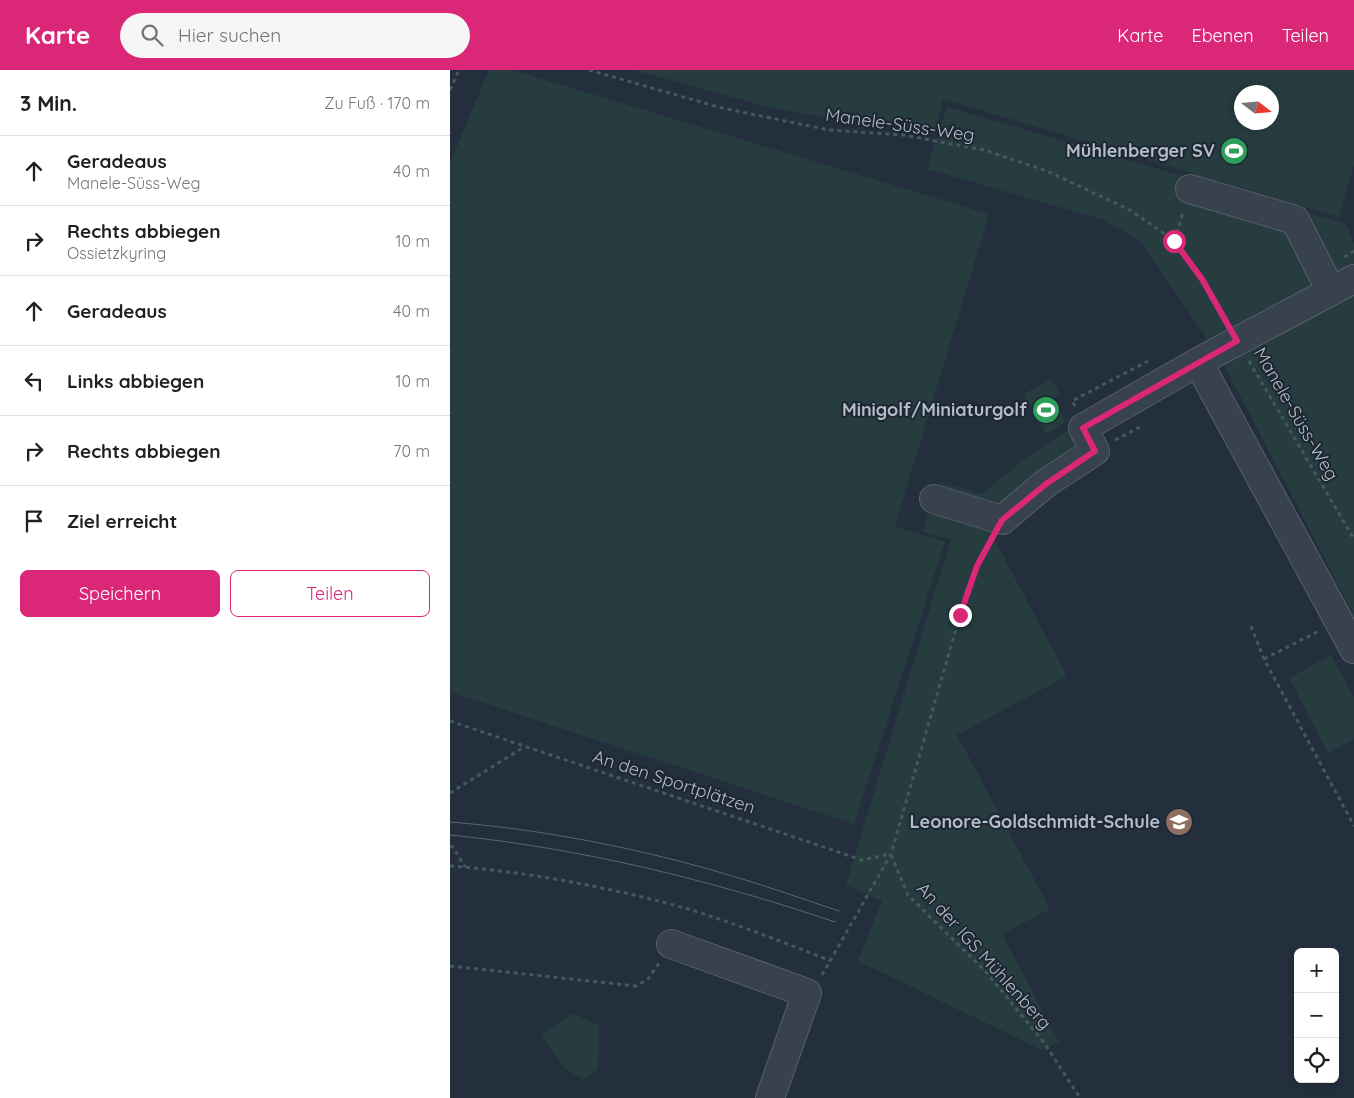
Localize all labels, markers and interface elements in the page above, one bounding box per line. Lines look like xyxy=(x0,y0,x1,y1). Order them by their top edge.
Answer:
search box xyxy=(120,13,470,58)
text: Karte xyxy=(25,20,90,50)
icon: search xyxy=(138,21,166,49)
text: Hier suchen xyxy=(178,23,281,47)
text: Karte xyxy=(1117,24,1163,47)
text: Ebenen xyxy=(1191,24,1254,47)
text: Teilen xyxy=(1282,24,1329,47)
north arrow xyxy=(1234,85,1279,130)
text: 3 Min. xyxy=(20,90,77,116)
text: Zu Fuß · 170 m xyxy=(324,93,430,113)
street label: Manele-Süss-Weg xyxy=(824,103,976,146)
sports icon: Mühlenberger SV xyxy=(1219,136,1249,166)
place label: Mühlenberger SV xyxy=(1066,139,1215,162)
text: Geradeaus xyxy=(67,149,167,173)
icon: ahead xyxy=(20,157,48,185)
text: 40 m xyxy=(393,161,430,181)
text: Manele-Süss-Weg xyxy=(67,173,201,193)
text: Rechts abbiegen xyxy=(67,219,220,243)
icon: right xyxy=(20,227,48,255)
route start xyxy=(1163,230,1186,253)
text: 10 m xyxy=(396,231,430,251)
text: Ossietzkyring xyxy=(67,243,166,263)
icon: ahead xyxy=(20,297,48,325)
text: Geradeaus xyxy=(67,299,167,323)
text: 40 m xyxy=(393,301,430,321)
street label: Manele-Süss-Weg xyxy=(1249,343,1344,485)
icon: left xyxy=(20,367,48,395)
text: Links abbiegen xyxy=(67,369,204,393)
text: 10 m xyxy=(396,371,430,391)
sports icon: Minigolf/Miniaturgolf xyxy=(1031,395,1061,425)
place label: Minigolf/Miniaturgolf xyxy=(842,398,1027,421)
icon: right xyxy=(20,437,48,465)
text: Rechts abbiegen xyxy=(67,439,220,463)
text: 70 m xyxy=(393,441,430,461)
icon: arrive xyxy=(20,507,48,535)
text: Ziel erreicht xyxy=(67,509,177,533)
button: Speichern xyxy=(20,570,220,617)
button: Teilen xyxy=(230,570,430,617)
route end xyxy=(949,604,972,627)
street label: An den Sportplätzen xyxy=(590,744,758,819)
school or university icon: Leonore-Goldschmidt-Schule xyxy=(1164,807,1194,837)
place label: Leonore-Goldschmidt-Schule xyxy=(909,810,1160,833)
street label: An der IGS Mühlenberg xyxy=(912,877,1057,1034)
map controls xyxy=(1294,948,1339,1083)
button: + xyxy=(1294,948,1339,993)
button: − xyxy=(1294,993,1339,1038)
button: locate xyxy=(1294,1038,1339,1083)

